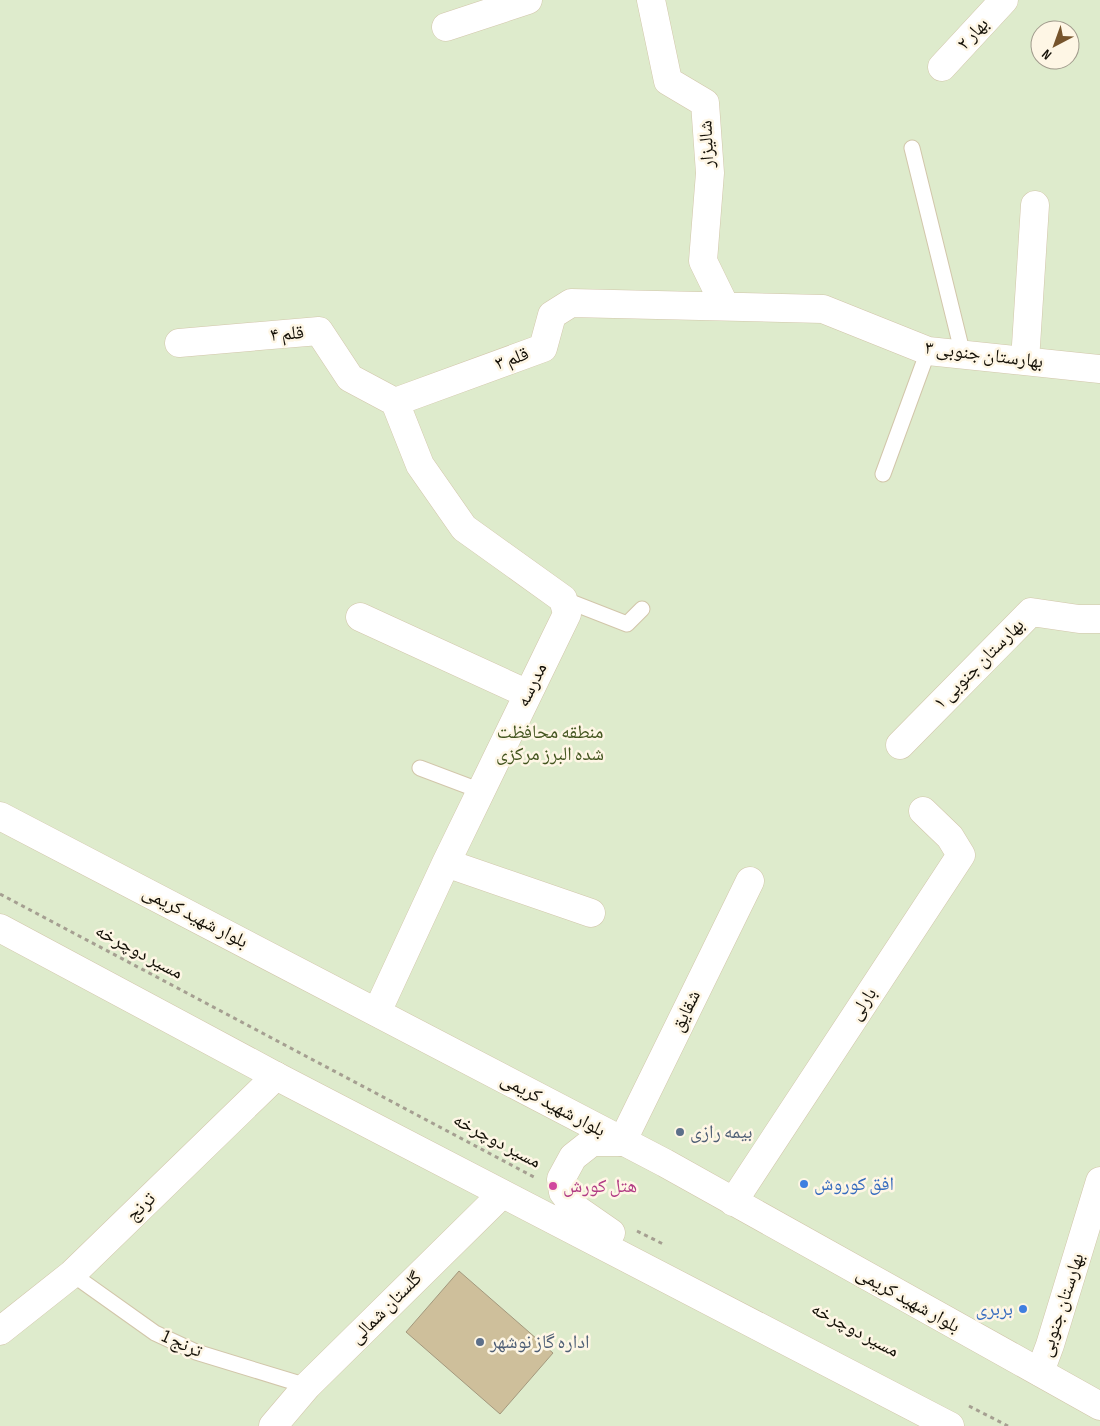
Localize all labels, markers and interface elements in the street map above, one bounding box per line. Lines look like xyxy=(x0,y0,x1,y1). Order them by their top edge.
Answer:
street label: بهار ۲ xyxy=(952,13,994,55)
north arrow xyxy=(1030,20,1080,70)
text: N xyxy=(1038,46,1055,63)
street label: شالیزار xyxy=(694,120,720,169)
street label: قلم ۴ xyxy=(269,321,305,347)
street label: بهارستان جنوبی ۳ xyxy=(923,336,1045,374)
street label: قلم ۳ xyxy=(492,342,532,376)
street label: بهارستان جنوبی ۱ xyxy=(929,614,1029,714)
street label: مدرسه xyxy=(512,659,552,711)
park label: منطقه محافظت شده البرز مرکزی xyxy=(496,721,604,766)
street label: بلوار شهید کریمی xyxy=(138,881,252,953)
street label: مسیر دوچرخه xyxy=(91,919,187,985)
street label: بارلی xyxy=(844,983,882,1025)
street label: شقایق xyxy=(666,986,706,1036)
street label: بلوار شهید کریمی xyxy=(497,1068,609,1142)
street label: مسیر دوچرخه xyxy=(449,1108,545,1174)
place label: بیمه رازی xyxy=(690,1121,752,1144)
marker: بیمه رازی xyxy=(674,1126,686,1138)
place label: افق کوروش xyxy=(814,1173,894,1196)
place label: هتل کورش xyxy=(563,1175,637,1198)
marker: افق کوروش xyxy=(798,1178,810,1190)
marker: هتل کورش xyxy=(547,1180,559,1192)
street label: ترنج xyxy=(121,1187,161,1226)
street label: بهارستان جنوبی xyxy=(1034,1250,1090,1360)
street label: بلوار شهید کریمی xyxy=(852,1262,964,1338)
street label: گلستان شمالی xyxy=(345,1267,427,1349)
street label: مسیر دوچرخه xyxy=(807,1297,903,1363)
place label: بربری xyxy=(975,1298,1013,1321)
marker: بربری xyxy=(1017,1303,1029,1315)
street label: ترنج 1 xyxy=(158,1325,206,1363)
place label: اداره گاز نوشهر xyxy=(489,1331,590,1354)
marker: اداره گاز نوشهر xyxy=(474,1336,486,1348)

